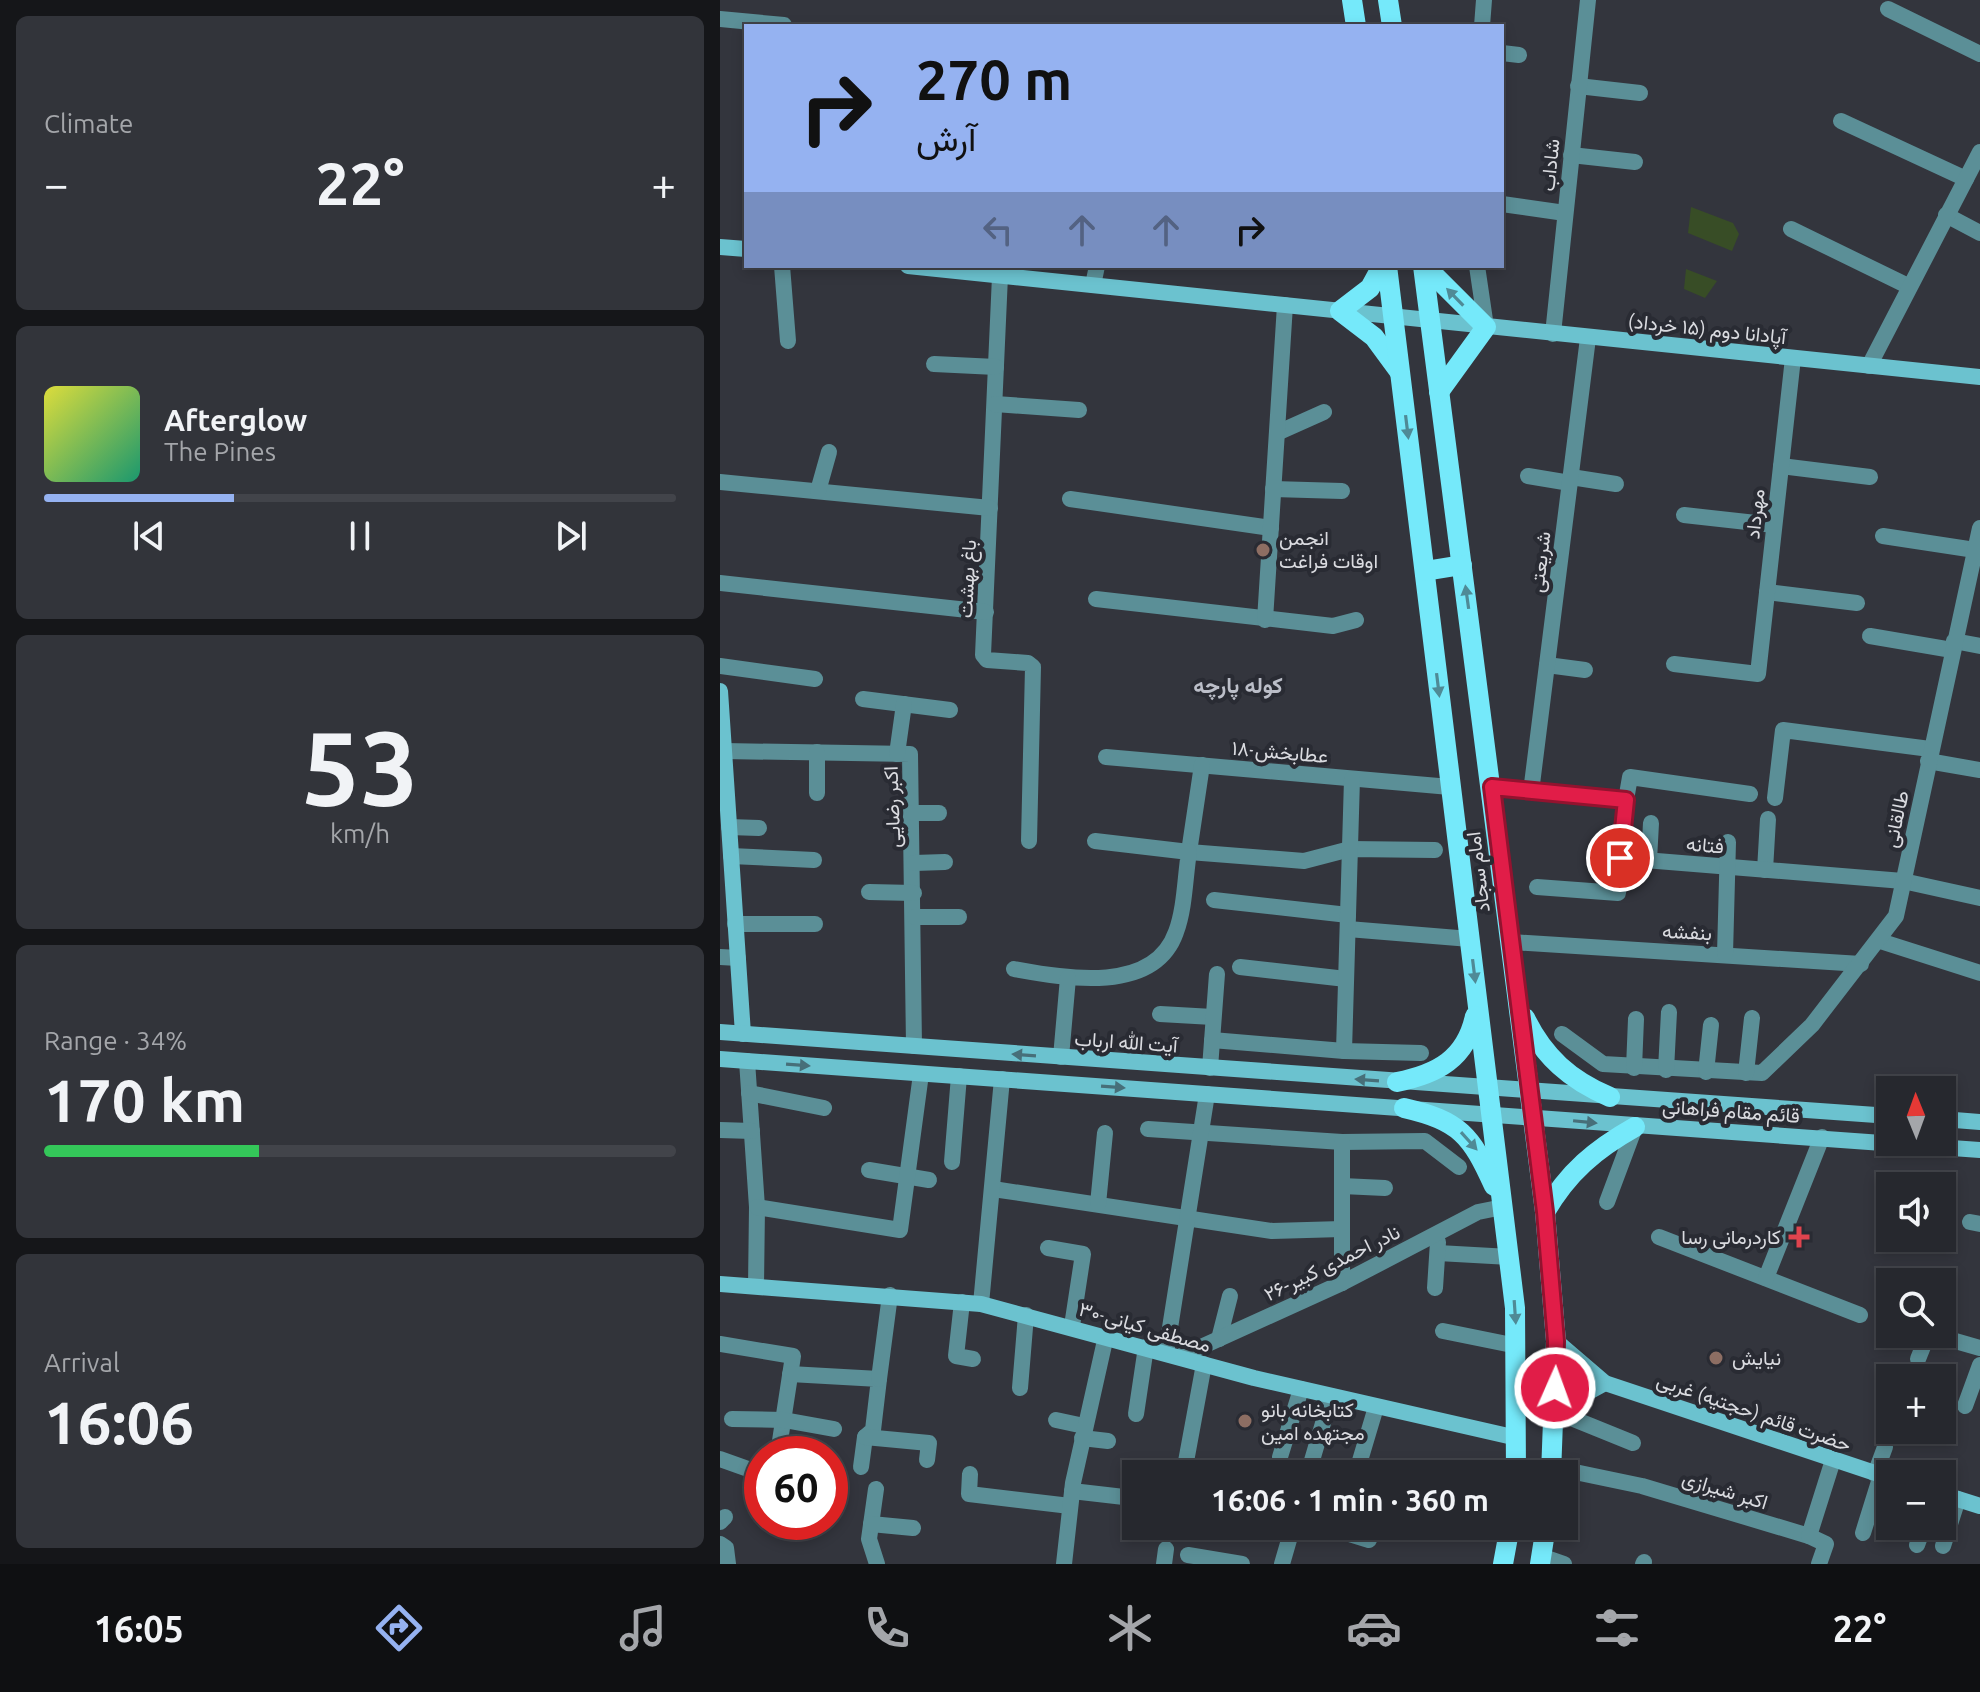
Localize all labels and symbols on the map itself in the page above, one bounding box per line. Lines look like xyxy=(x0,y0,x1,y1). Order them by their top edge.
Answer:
street label: شاداب xyxy=(1535,138,1565,192)
one-way arrow xyxy=(1446,288,1465,307)
street label: آپادانا دوم (۱۵ خرداد) xyxy=(1627,309,1789,351)
one-way arrow xyxy=(1401,415,1414,440)
street label: مهرداد xyxy=(1740,488,1771,541)
place label: انجمن اوقات فراغت xyxy=(1279,526,1378,574)
street label: شریعتی xyxy=(1524,530,1557,594)
street label: باغ بهشت xyxy=(953,539,983,619)
marker: انجمن اوقات فراغت xyxy=(1254,541,1272,559)
one-way arrow xyxy=(1460,585,1473,610)
district label: کوله پارچه xyxy=(1193,672,1283,701)
one-way arrow xyxy=(1432,673,1445,698)
street label: ۱۸-عطابخش xyxy=(1231,736,1329,768)
street label: اکبر رضایی xyxy=(879,766,906,848)
street label: طالقانی xyxy=(1878,788,1914,850)
pin xyxy=(1586,824,1654,892)
street label: امام سجاد xyxy=(1461,830,1496,914)
street label: فتانه xyxy=(1685,831,1725,858)
street label: بنفشه xyxy=(1661,919,1713,945)
one-way arrow xyxy=(1468,959,1481,984)
street label: آیت الله ارباب xyxy=(1074,1026,1180,1059)
one-way arrow xyxy=(1011,1048,1036,1061)
one-way arrow xyxy=(786,1059,811,1072)
one-way arrow xyxy=(1354,1073,1379,1086)
north arrow xyxy=(1876,1076,1956,1156)
one-way arrow xyxy=(1101,1081,1126,1094)
street label: قائم مقام فراهانی xyxy=(1661,1094,1801,1129)
one-way arrow xyxy=(1573,1115,1598,1128)
one-way arrow xyxy=(1460,1130,1477,1150)
street label: ۲۶-نادر احمدی کبیر xyxy=(1260,1220,1404,1307)
place label: کاردرمانی رسا xyxy=(1681,1225,1781,1250)
marker: کاردرمانی رسا xyxy=(1788,1226,1810,1248)
street label: ۳۰-مصطفی کیانی xyxy=(1076,1297,1214,1357)
one-way arrow xyxy=(1509,1300,1522,1325)
position arrow xyxy=(1513,1346,1597,1430)
place label: نیایش xyxy=(1732,1346,1781,1370)
marker: نیایش xyxy=(1707,1349,1725,1367)
street label: حضرت قائم (حجتیه) غربی xyxy=(1653,1367,1854,1457)
place label: کتابخانه بانو مجتهده امین xyxy=(1261,1398,1365,1446)
marker: کتابخانه بانو مجتهده امین xyxy=(1236,1412,1254,1430)
speed limit sign: 60 xyxy=(744,1436,848,1540)
street label: اکبر شیرازی xyxy=(1679,1466,1771,1515)

